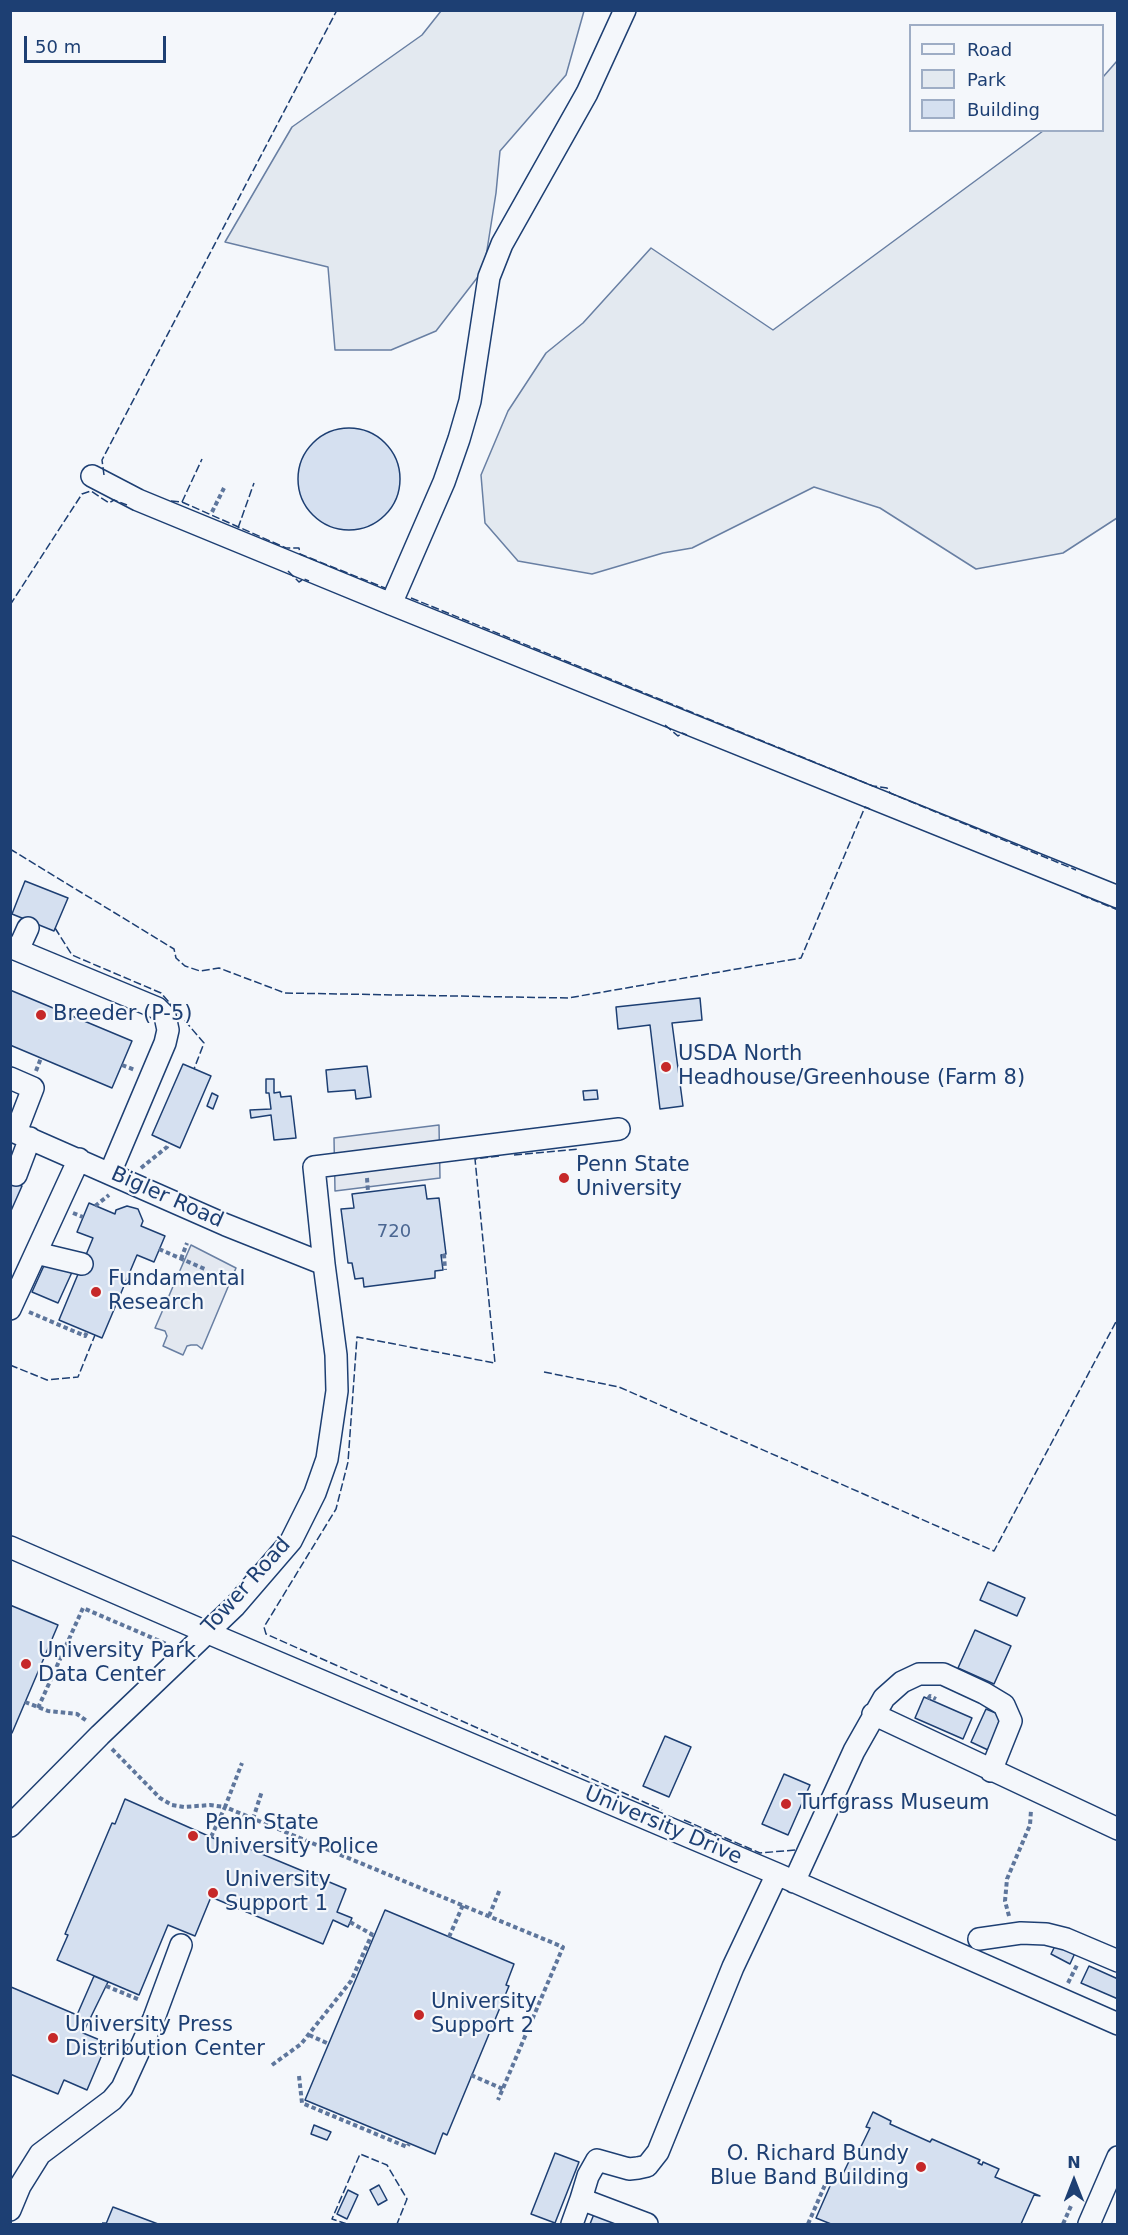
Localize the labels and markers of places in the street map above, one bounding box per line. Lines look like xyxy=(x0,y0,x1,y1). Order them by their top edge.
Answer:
place label: Breeder (P-5) xyxy=(53,1002,193,1028)
marker: Breeder (P-5) xyxy=(34,1008,48,1022)
place label: USDA North Headhouse/Greenhouse (Farm 8) xyxy=(678,1042,1025,1092)
marker: USDA North Headhouse/Greenhouse (Farm 8) xyxy=(659,1060,673,1074)
place label: Penn State University xyxy=(576,1153,690,1203)
marker: Penn State University xyxy=(557,1171,571,1185)
place label: Fundamental Research xyxy=(108,1267,245,1317)
marker: Fundamental Research xyxy=(89,1285,103,1299)
place label: University Park Data Center xyxy=(38,1639,196,1689)
marker: University Park Data Center xyxy=(19,1657,33,1671)
place label: Turfgrass Museum xyxy=(798,1791,989,1817)
marker: Turfgrass Museum xyxy=(779,1797,793,1811)
place label: Penn State University Police xyxy=(205,1811,379,1861)
marker: Penn State University Police xyxy=(186,1829,200,1843)
place label: University Support 1 xyxy=(225,1868,331,1918)
marker: University Support 1 xyxy=(206,1886,220,1900)
place label: University Support 2 xyxy=(431,1990,537,2040)
marker: University Support 2 xyxy=(412,2008,426,2022)
place label: University Press Distribution Center xyxy=(65,2013,265,2063)
marker: University Press Distribution Center xyxy=(46,2031,60,2045)
place label: O. Richard Bundy Blue Band Building xyxy=(710,2142,909,2192)
marker: O. Richard Bundy Blue Band Building xyxy=(914,2160,928,2174)

